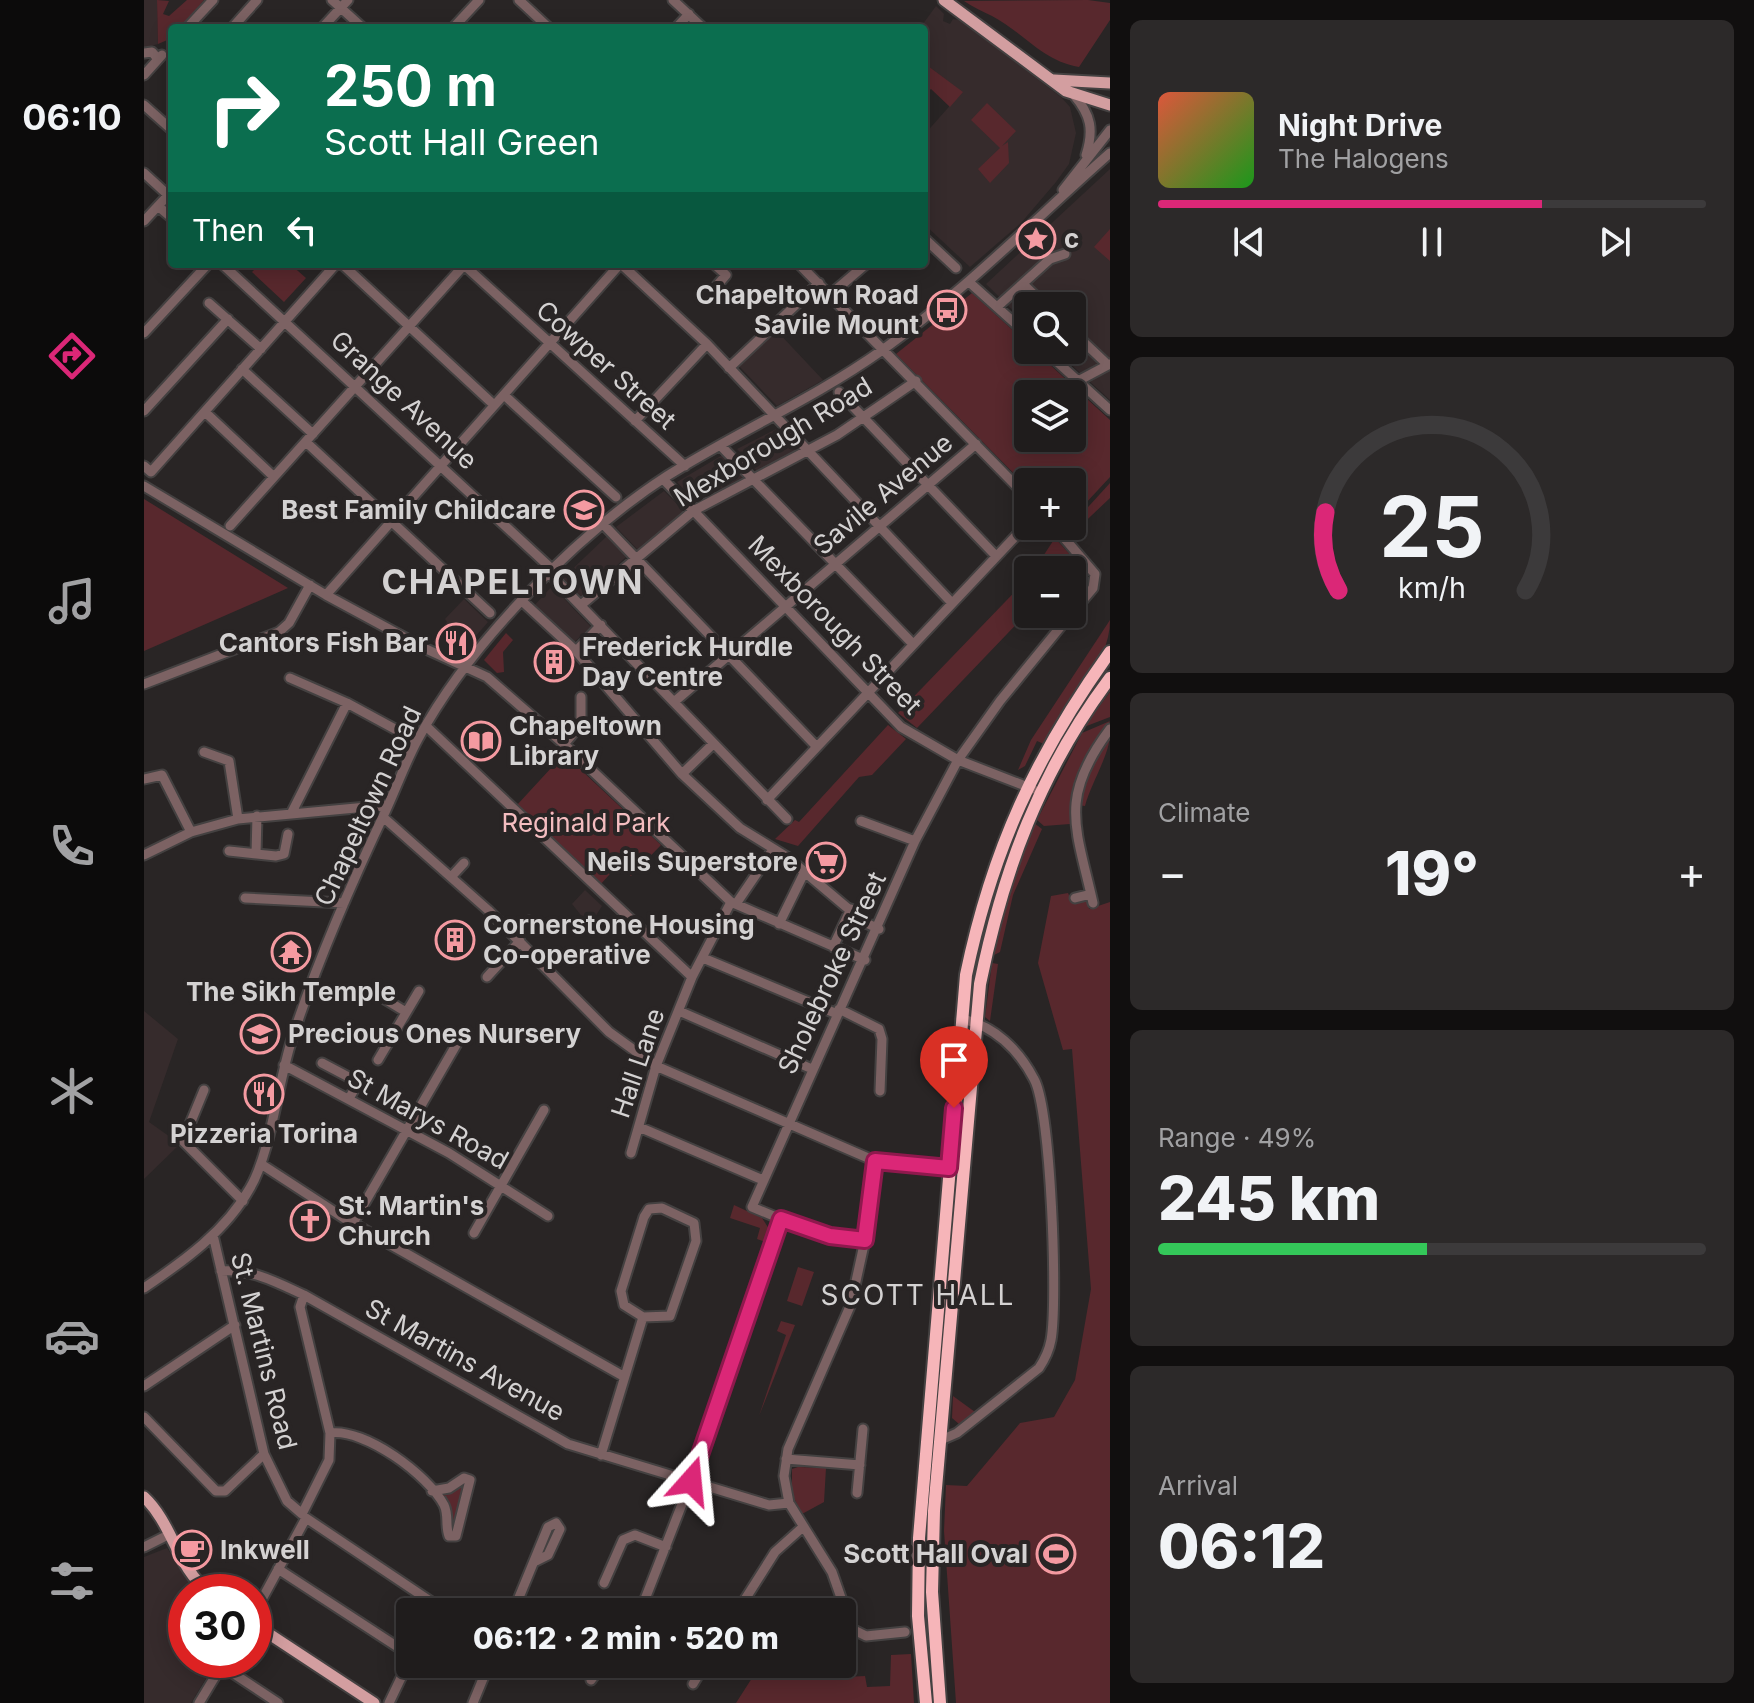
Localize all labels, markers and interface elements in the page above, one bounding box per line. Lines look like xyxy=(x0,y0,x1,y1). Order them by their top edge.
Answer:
text: 250 m xyxy=(324,52,497,120)
icon: right xyxy=(192,56,296,160)
text: 06:10 xyxy=(22,95,122,139)
text: Night Drive xyxy=(1278,107,1442,143)
text: Scott Hall Green xyxy=(324,120,600,164)
text: The Halogens xyxy=(1278,143,1449,174)
icon: left xyxy=(280,208,324,252)
text: Then xyxy=(192,212,264,248)
place icon: c xyxy=(1015,218,1057,260)
icon: previous xyxy=(1227,220,1271,264)
icon: pause xyxy=(1410,220,1454,264)
icon: next xyxy=(1593,220,1637,264)
place label: c xyxy=(1064,223,1079,254)
place label: Chapeltown Road Savile Mount xyxy=(695,279,919,340)
bus stop icon: Chapeltown Road Savile Mount xyxy=(926,289,968,331)
map controls xyxy=(1014,292,1086,628)
button: search xyxy=(1014,292,1086,364)
street label: Cowper Street xyxy=(530,294,682,435)
street label: Grange Avenue xyxy=(325,324,484,475)
icon: directions xyxy=(44,328,100,384)
street label: Mexborough Road xyxy=(668,370,877,513)
button: layers xyxy=(1014,380,1086,452)
street label: Savile Avenue xyxy=(807,426,958,561)
button: + xyxy=(1014,468,1086,540)
text: 25 xyxy=(1379,475,1485,576)
school or university icon: Best Family Childcare xyxy=(563,489,605,531)
place label: Best Family Childcare xyxy=(281,494,556,525)
street label: Mexborough Street xyxy=(742,529,929,720)
button: − xyxy=(1014,556,1086,628)
district label: CHAPELTOWN xyxy=(382,561,644,602)
text: km/h xyxy=(1398,570,1466,605)
icon: music xyxy=(44,573,100,629)
restaurant icon: Cantors Fish Bar xyxy=(435,622,477,664)
place label: Cantors Fish Bar xyxy=(219,627,428,658)
place label: Frederick Hurdle Day Centre xyxy=(582,631,793,692)
building icon: Frederick Hurdle Day Centre xyxy=(533,641,575,683)
street label: Chapeltown Road xyxy=(308,701,427,911)
place label: Chapeltown Library xyxy=(509,710,662,771)
library icon: Chapeltown Library xyxy=(460,720,502,762)
text: Climate xyxy=(1158,797,1250,828)
park label: Reginald Park xyxy=(502,807,670,838)
icon: phone xyxy=(44,818,100,874)
text: 19° xyxy=(1385,837,1479,909)
supermarket icon: Neils Superstore xyxy=(805,841,847,883)
place label: Neils Superstore xyxy=(587,846,798,877)
text: − xyxy=(1158,846,1187,900)
text: + xyxy=(1677,846,1706,900)
street label: Sholebroke Street xyxy=(771,867,892,1079)
place label: Cornerstone Housing Co-operative xyxy=(483,909,755,970)
building icon: Cornerstone Housing Co-operative xyxy=(434,919,476,961)
temple icon: The Sikh Temple xyxy=(270,931,312,973)
place label: The Sikh Temple xyxy=(186,976,396,1007)
street label: Hall Lane xyxy=(604,1004,671,1122)
school or university icon: Precious Ones Nursery xyxy=(239,1013,281,1055)
place label: Precious Ones Nursery xyxy=(288,1018,582,1049)
pin xyxy=(920,1026,988,1108)
icon: arrive xyxy=(932,1038,976,1082)
street label: St Marys Road xyxy=(342,1062,514,1176)
icon: climate xyxy=(44,1063,100,1119)
restaurant icon: Pizzeria Torina xyxy=(243,1073,285,1115)
place label: Pizzeria Torina xyxy=(170,1118,358,1149)
text: Range · 49% xyxy=(1158,1122,1316,1153)
text: 245 km xyxy=(1158,1162,1380,1234)
place label: St. Martin's Church xyxy=(338,1190,484,1251)
church icon: St. Martin's Church xyxy=(289,1200,331,1242)
street label: St. Martins Road xyxy=(225,1249,304,1453)
district label: SCOTT HALL xyxy=(821,1278,1015,1312)
street label: St Martins Avenue xyxy=(360,1292,570,1427)
icon: car xyxy=(44,1308,100,1364)
position arrow xyxy=(649,1439,733,1523)
text: Arrival xyxy=(1158,1470,1238,1501)
text: 06:12 xyxy=(1158,1510,1325,1582)
cafe icon: Inkwell xyxy=(171,1529,213,1571)
sports icon: Scott Hall Oval xyxy=(1035,1533,1077,1575)
place label: Inkwell xyxy=(220,1534,310,1565)
place label: Scott Hall Oval xyxy=(843,1538,1028,1569)
icon: filters xyxy=(44,1553,100,1609)
speed limit sign: 30 xyxy=(168,1574,272,1678)
text: 06:12 · 2 min · 520 m xyxy=(473,1620,779,1656)

